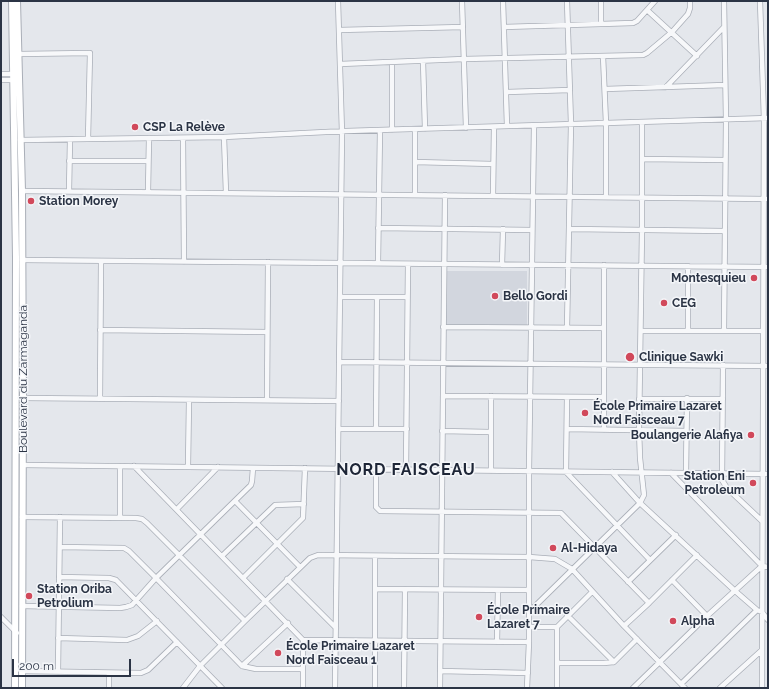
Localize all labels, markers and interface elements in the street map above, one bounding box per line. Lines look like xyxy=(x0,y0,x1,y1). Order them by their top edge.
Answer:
place label: CSP La Relève xyxy=(143,120,225,134)
marker: CSP La Relève xyxy=(130,122,140,132)
place label: Station Morey xyxy=(39,194,118,208)
marker: Station Morey xyxy=(26,196,36,206)
place label: Montesquieu xyxy=(671,271,746,285)
marker: Montesquieu xyxy=(749,273,759,283)
place label: Bello Gordi xyxy=(503,289,567,303)
marker: Bello Gordi xyxy=(490,291,500,301)
place label: CEG xyxy=(672,296,696,310)
marker: CEG xyxy=(659,298,669,308)
street label: Boulevard du Zarmaganda xyxy=(16,305,30,453)
place label: Clinique Sawki xyxy=(639,350,723,364)
marker: Clinique Sawki xyxy=(624,351,636,363)
place label: École Primaire Lazaret Nord Faisceau 7 xyxy=(593,399,722,427)
marker: École Primaire Lazaret Nord Faisceau 7 xyxy=(580,408,590,418)
place label: Boulangerie Alafiya xyxy=(631,428,743,442)
marker: Boulangerie Alafiya xyxy=(746,430,756,440)
district label: NORD FAISCEAU xyxy=(336,460,476,480)
place label: Station Eni Petroleum xyxy=(684,469,745,497)
marker: Station Eni Petroleum xyxy=(748,478,758,488)
place label: Al-Hidaya xyxy=(561,541,617,555)
marker: Al-Hidaya xyxy=(548,543,558,553)
place label: Station Oriba Petrolium xyxy=(37,582,112,610)
marker: Station Oriba Petrolium xyxy=(24,591,34,601)
place label: École Primaire Lazaret 7 xyxy=(487,603,570,631)
marker: École Primaire Lazaret 7 xyxy=(474,612,484,622)
place label: Alpha xyxy=(681,614,715,628)
marker: Alpha xyxy=(668,616,678,626)
place label: École Primaire Lazaret Nord Faisceau 1 xyxy=(286,639,415,667)
marker: École Primaire Lazaret Nord Faisceau 1 xyxy=(273,648,283,658)
scale bar xyxy=(14,651,133,677)
text: 200 m xyxy=(19,659,54,673)

